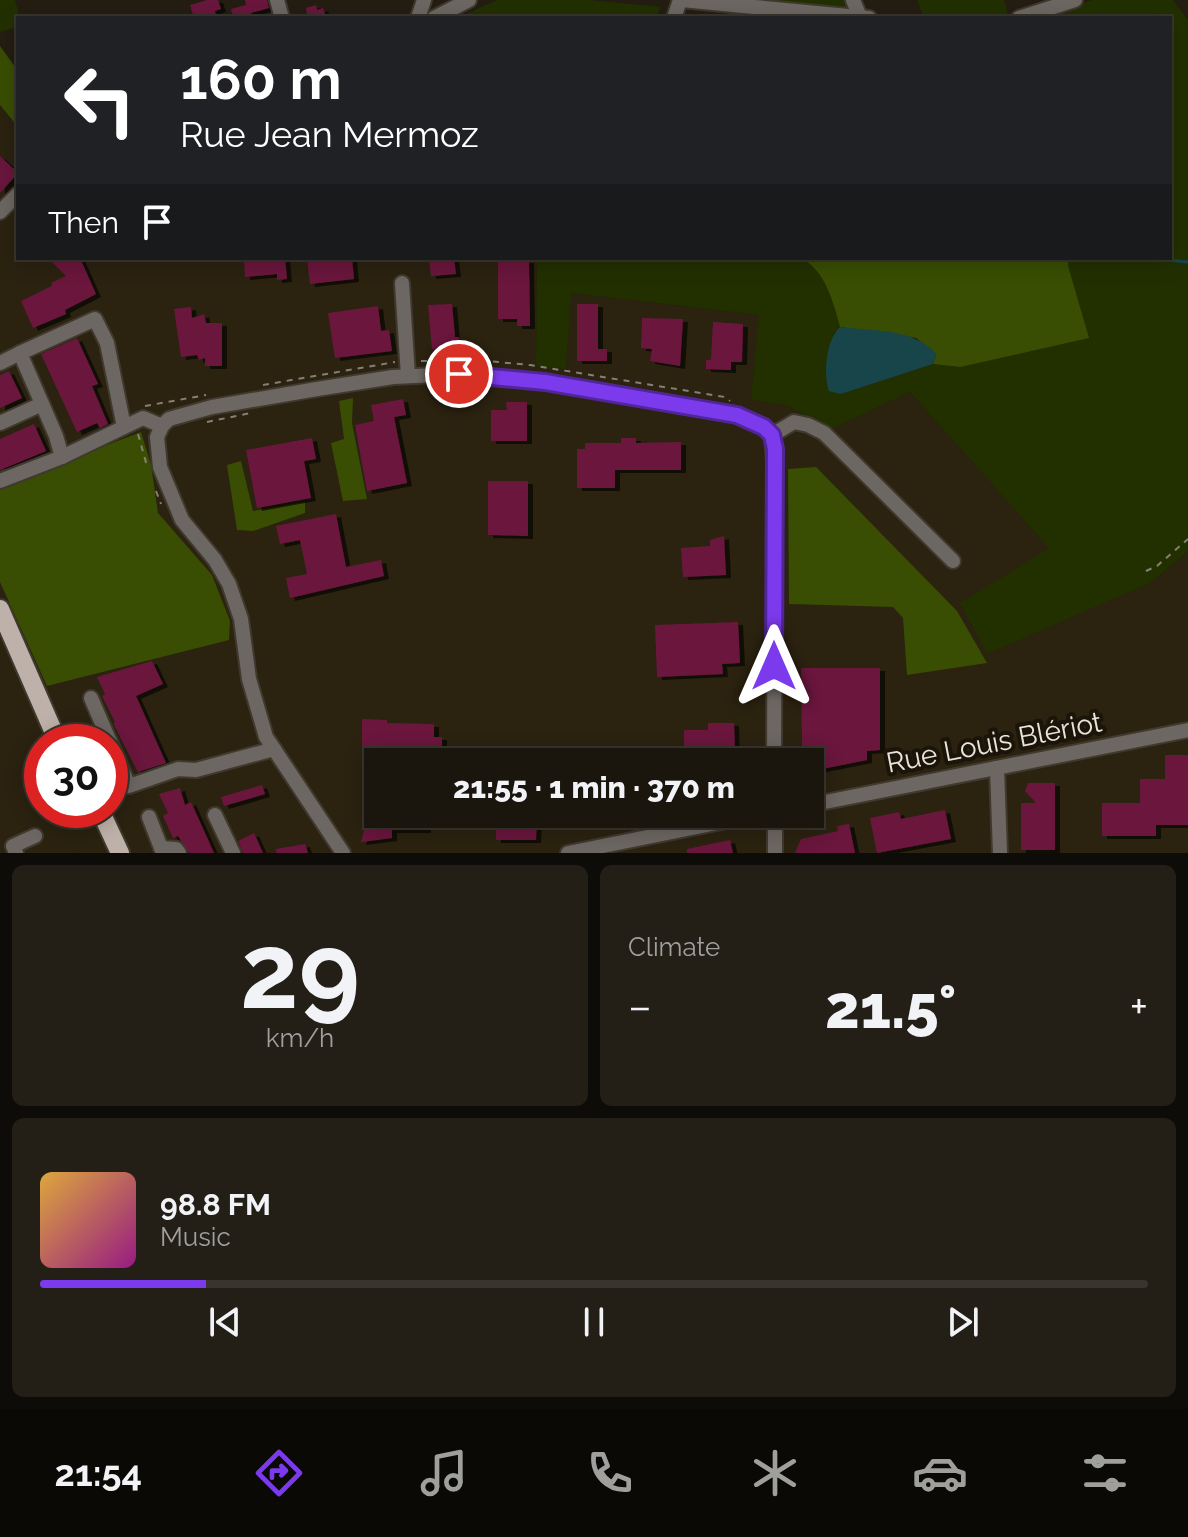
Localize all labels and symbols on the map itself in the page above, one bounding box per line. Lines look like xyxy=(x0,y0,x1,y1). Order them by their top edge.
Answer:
pin xyxy=(425,340,493,408)
position arrow xyxy=(732,624,816,708)
street label: Rue Louis Blériot xyxy=(884,705,1105,780)
speed limit sign: 30 xyxy=(24,724,128,828)

